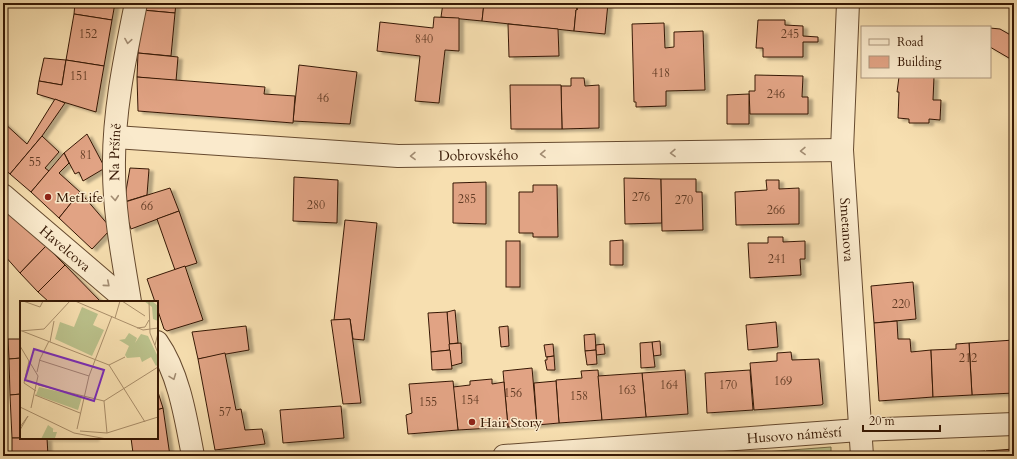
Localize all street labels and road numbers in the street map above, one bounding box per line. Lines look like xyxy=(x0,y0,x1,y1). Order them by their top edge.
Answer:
street label: Na Pršíně xyxy=(105,122,126,181)
street label: Dobrovského xyxy=(438,145,519,165)
street label: Smetanova xyxy=(835,197,858,263)
street label: Havelcova xyxy=(35,221,95,276)
street label: Husovo náměstí xyxy=(746,422,843,448)

